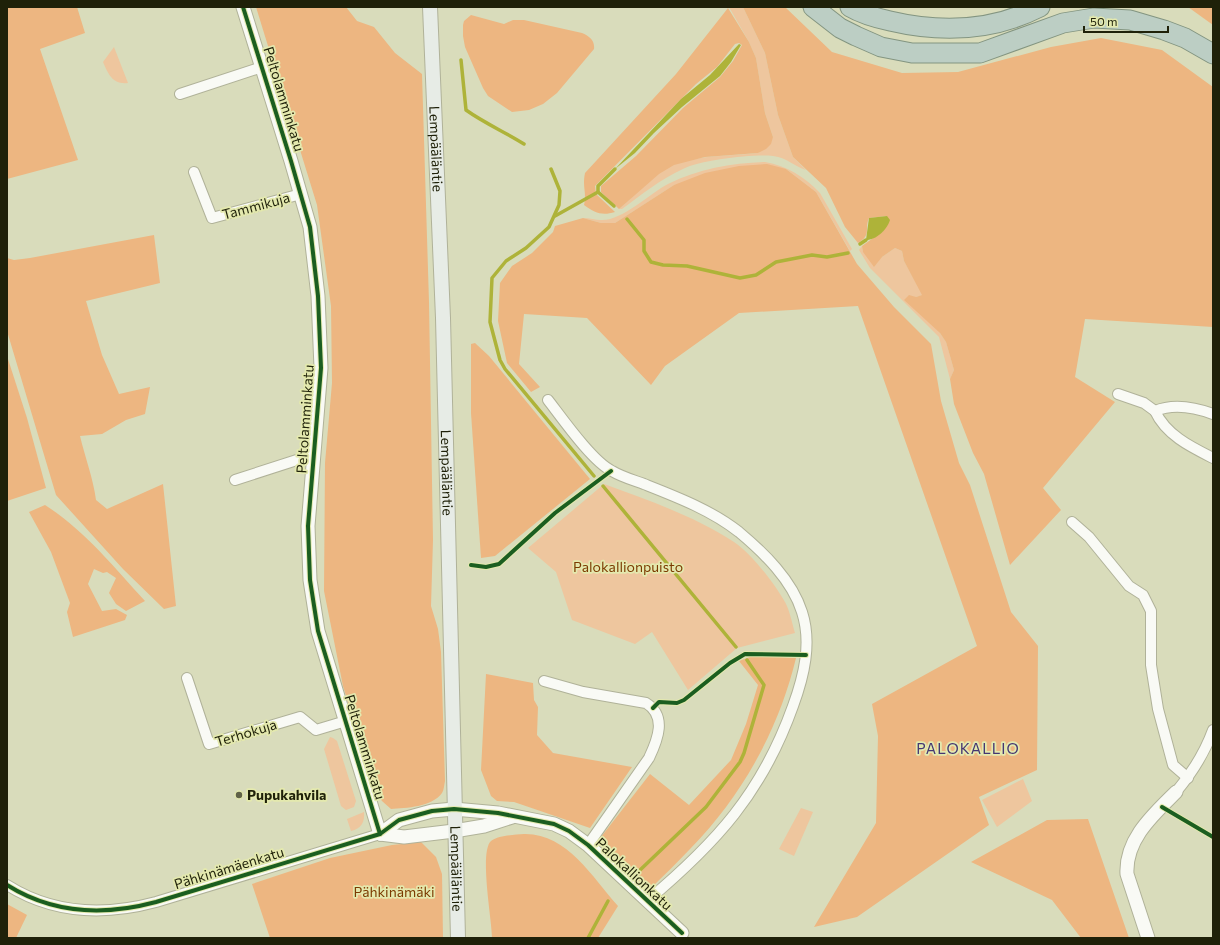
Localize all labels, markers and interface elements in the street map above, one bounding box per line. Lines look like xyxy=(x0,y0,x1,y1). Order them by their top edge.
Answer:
scale bar xyxy=(1084,8,1168,34)
text: 50 m xyxy=(1090,14,1118,28)
street label: Peltolamminkatu xyxy=(260,44,309,153)
street label: Lempääläntie xyxy=(426,106,447,192)
street label: Tammikuja xyxy=(220,188,292,223)
street label: Peltolamminkatu xyxy=(292,364,317,474)
street label: Lempääläntie xyxy=(438,429,457,516)
park label: Palokallionpuisto xyxy=(573,558,683,575)
street label: Peltolamminkatu xyxy=(341,692,390,801)
street label: Terhokuja xyxy=(213,715,279,750)
district label: PALOKALLIO xyxy=(916,739,1020,757)
place label: Pupukahvila xyxy=(247,786,326,803)
marker: Pupukahvila xyxy=(234,790,244,800)
street label: Lempääläntie xyxy=(447,825,466,912)
street label: Palokallionkatu xyxy=(593,834,676,913)
street label: Pähkinämäenkatu xyxy=(172,843,286,892)
park label: Pähkinämäki xyxy=(353,883,435,900)

